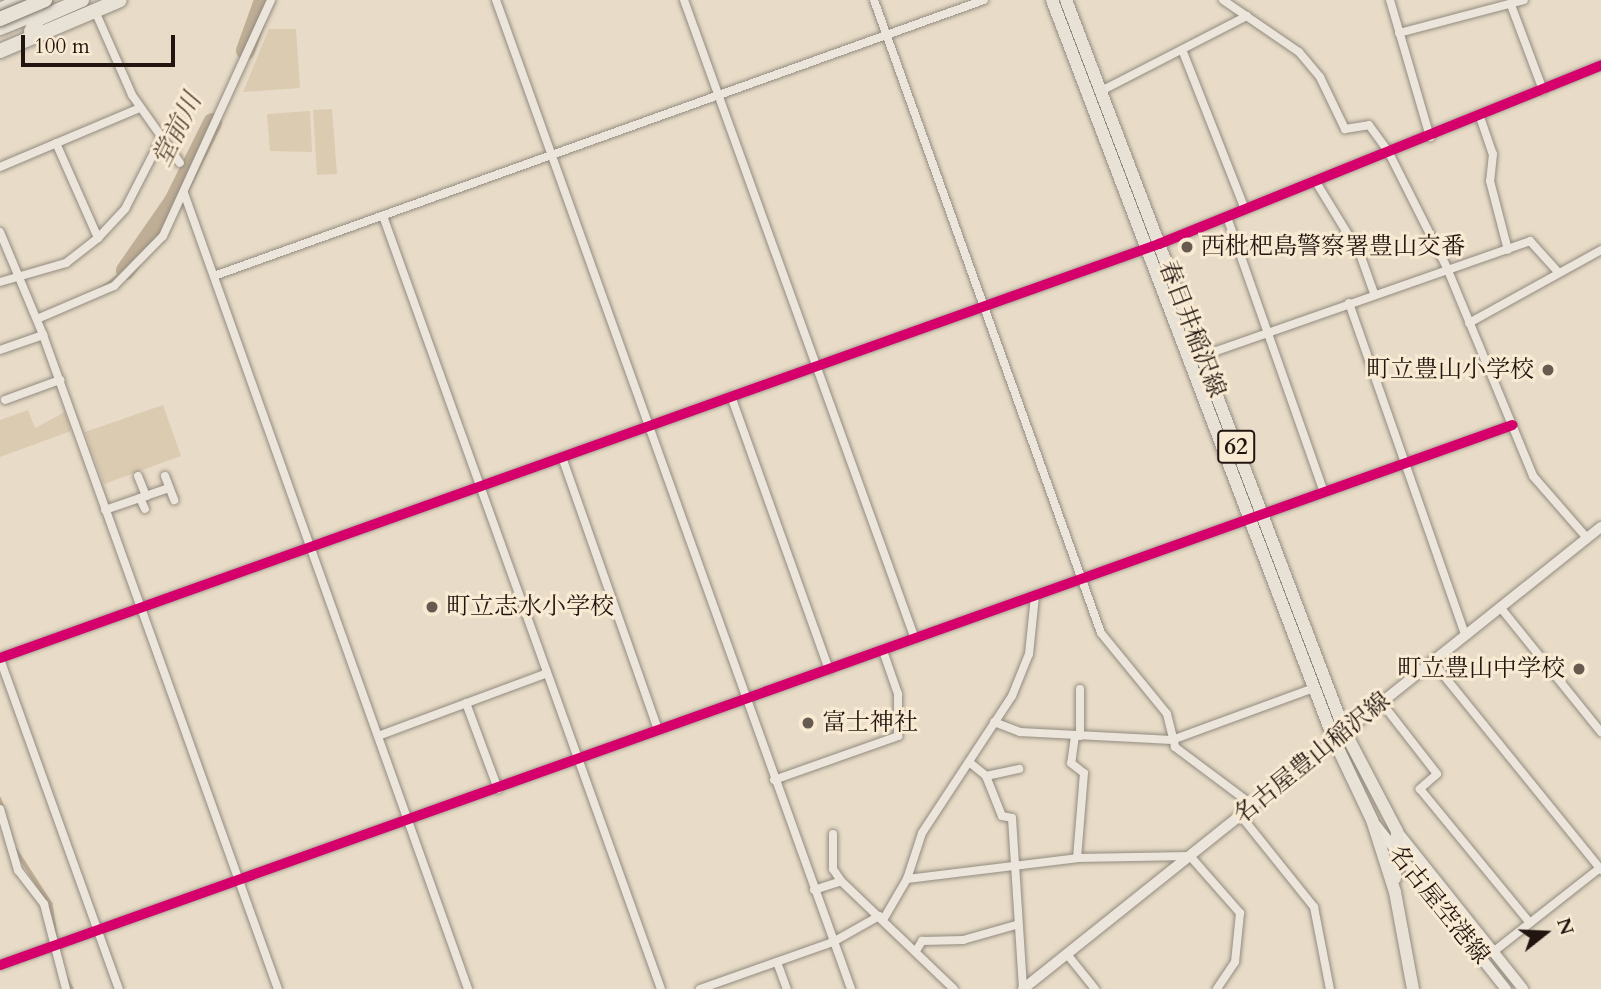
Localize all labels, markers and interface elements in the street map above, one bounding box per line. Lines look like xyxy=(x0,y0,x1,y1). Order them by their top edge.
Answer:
scale bar xyxy=(24,21,178,65)
text: 100 m xyxy=(34,32,90,61)
water label: 堂前川 xyxy=(146,88,208,172)
place label: 西枇杷島警察署豊山交番 xyxy=(1201,233,1465,261)
marker: 西枇杷島警察署豊山交番 xyxy=(1179,239,1195,255)
street label: 春日井稲沢線 xyxy=(1153,257,1231,401)
place label: 町立豊山小学校 xyxy=(1366,356,1534,384)
marker: 町立豊山小学校 xyxy=(1540,362,1556,378)
road number: 62 xyxy=(1217,428,1255,466)
place label: 町立志水小学校 xyxy=(446,593,614,621)
marker: 町立志水小学校 xyxy=(424,599,440,615)
place label: 町立豊山中学校 xyxy=(1397,655,1565,683)
marker: 町立豊山中学校 xyxy=(1571,661,1587,677)
street label: 名古屋豊山稲沢線 xyxy=(1228,686,1396,830)
place label: 富士神社 xyxy=(822,709,918,737)
marker: 富士神社 xyxy=(800,715,816,731)
street label: 名古屋空港線 xyxy=(1382,840,1496,970)
north arrow xyxy=(1510,898,1580,968)
text: N xyxy=(1550,915,1580,938)

